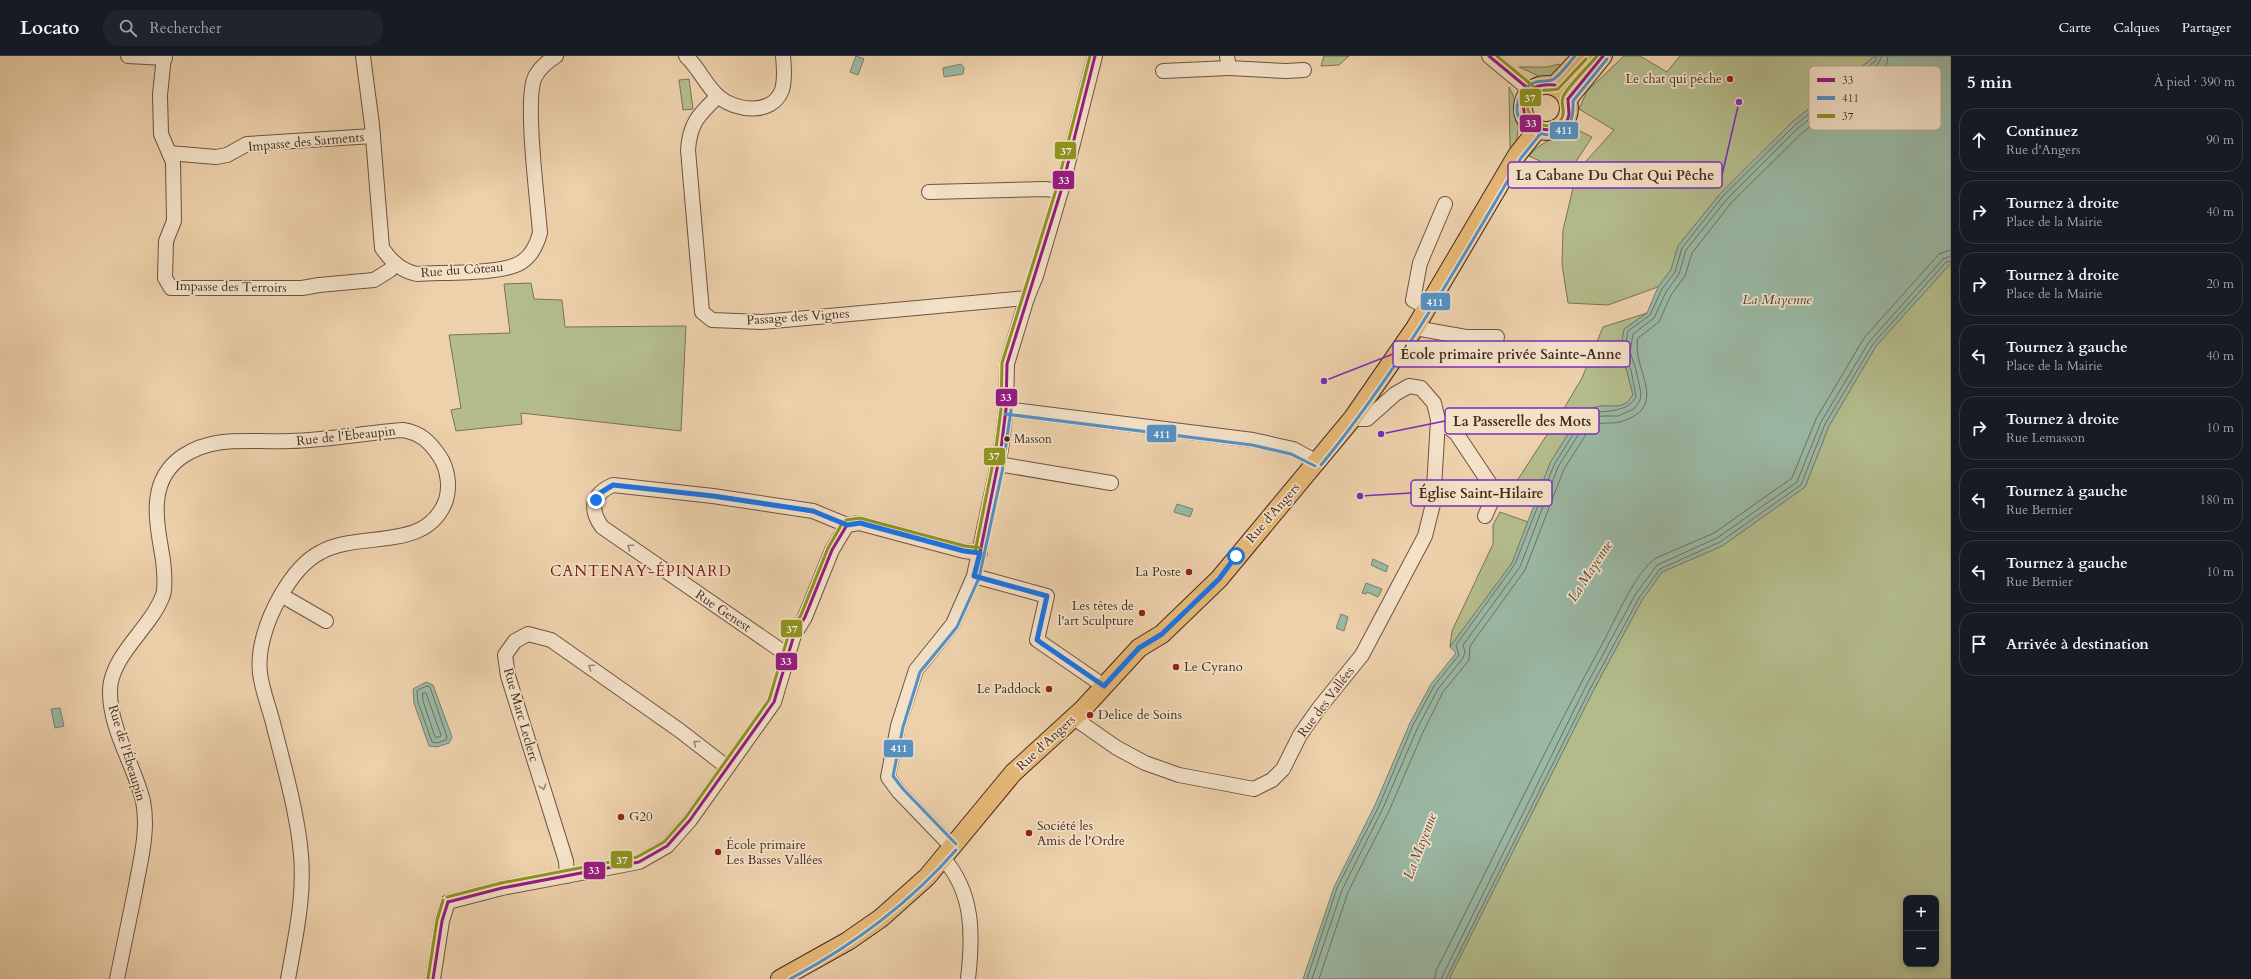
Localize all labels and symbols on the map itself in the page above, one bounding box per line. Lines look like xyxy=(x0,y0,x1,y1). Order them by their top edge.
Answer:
legend xyxy=(1809,66,1941,130)
place label: Le chat qui pêche xyxy=(1625,70,1722,88)
text: 33 xyxy=(1842,73,1854,88)
marker: Le chat qui pêche xyxy=(1725,74,1735,84)
line badge: 37 xyxy=(1519,88,1542,107)
text: 37 xyxy=(1524,91,1536,106)
text: 411 xyxy=(1842,91,1859,106)
text: 37 xyxy=(1842,109,1854,124)
line badge: 33 xyxy=(1519,114,1542,133)
text: 33 xyxy=(1525,116,1537,131)
line badge: 411 xyxy=(1549,121,1579,140)
text: 411 xyxy=(1556,123,1572,138)
street label: Impasse des Sarments xyxy=(247,128,365,156)
line badge: 37 xyxy=(1054,141,1077,160)
text: 37 xyxy=(1060,144,1072,159)
callout: La Cabane Du Chat Qui Pêche xyxy=(1508,162,1722,188)
text: La Cabane Du Chat Qui Pêche xyxy=(1516,166,1714,185)
line badge: 33 xyxy=(1052,170,1075,190)
text: 33 xyxy=(1058,173,1070,188)
street label: Rue du Côteau xyxy=(420,258,504,282)
street label: Impasse des Terroirs xyxy=(175,277,287,297)
water label: La Mayenne xyxy=(1742,290,1812,309)
line badge: 411 xyxy=(1420,292,1451,311)
text: 411 xyxy=(1427,295,1443,310)
street label: Passage des Vignes xyxy=(746,304,850,330)
callout: École primaire privée Sainte-Anne xyxy=(1393,341,1630,367)
text: École primaire privée Sainte-Anne xyxy=(1400,344,1622,364)
line badge: 33 xyxy=(995,388,1018,407)
text: 33 xyxy=(1000,390,1012,405)
callout: La Passerelle des Mots xyxy=(1445,408,1599,434)
text: La Passerelle des Mots xyxy=(1453,412,1591,431)
street label: Rue de l'Ébeaupin xyxy=(295,422,397,450)
line badge: 411 xyxy=(1146,424,1177,443)
text: 411 xyxy=(1154,427,1170,442)
place label: Masson xyxy=(1014,431,1052,447)
marker: Masson xyxy=(1002,434,1012,444)
line badge: 37 xyxy=(983,447,1006,466)
text: 37 xyxy=(988,449,1000,464)
street label: Rue d'Angers xyxy=(1242,479,1304,547)
callout: Église Saint-Hilaire xyxy=(1411,480,1552,506)
text: Église Saint-Hilaire xyxy=(1418,483,1544,503)
route end xyxy=(587,491,605,509)
water label: La Mayenne xyxy=(1563,536,1617,605)
one-way arrow xyxy=(627,544,634,552)
route start xyxy=(1227,547,1245,565)
district label: CANTENAY-ÉPINARD xyxy=(550,561,732,581)
place label: La Poste xyxy=(1135,563,1181,581)
marker: La Poste xyxy=(1184,567,1194,577)
street label: Rue Genest xyxy=(692,586,754,636)
place label: Les têtes de l'art Sculpture xyxy=(1058,597,1134,630)
marker: Les têtes de l'art Sculpture xyxy=(1137,608,1147,618)
line badge: 37 xyxy=(780,619,803,638)
text: 37 xyxy=(786,622,798,637)
line badge: 33 xyxy=(775,652,798,671)
text: 33 xyxy=(780,654,792,669)
place label: Le Cyrano xyxy=(1184,658,1243,676)
marker: Le Cyrano xyxy=(1171,662,1181,672)
street label: Rue des Vallées xyxy=(1293,663,1359,741)
one-way arrow xyxy=(588,664,595,672)
street label: Rue Marc Leclerc xyxy=(499,666,543,764)
place label: Le Paddock xyxy=(977,680,1041,698)
marker: Le Paddock xyxy=(1044,684,1054,694)
street label: Rue de l'Ébeaupin xyxy=(104,703,150,804)
place label: Delice de Soins xyxy=(1098,706,1182,724)
marker: Delice de Soins xyxy=(1085,710,1095,720)
street label: Rue d'Angers xyxy=(1013,711,1079,775)
line badge: 411 xyxy=(883,739,914,758)
one-way arrow xyxy=(693,741,700,748)
text: 411 xyxy=(891,741,907,756)
one-way arrow xyxy=(538,784,547,791)
place label: G20 xyxy=(629,808,653,826)
water label: La Mayenne xyxy=(1399,810,1442,882)
marker: G20 xyxy=(616,812,626,822)
place label: Société les Amis de l'Ordre xyxy=(1037,817,1125,850)
marker: Société les Amis de l'Ordre xyxy=(1024,828,1034,838)
place label: École primaire Les Basses Vallées xyxy=(726,836,822,869)
marker: École primaire Les Basses Vallées xyxy=(713,847,723,857)
line badge: 37 xyxy=(610,850,633,869)
text: 37 xyxy=(616,853,628,868)
line badge: 33 xyxy=(583,861,606,880)
text: 33 xyxy=(588,863,600,878)

